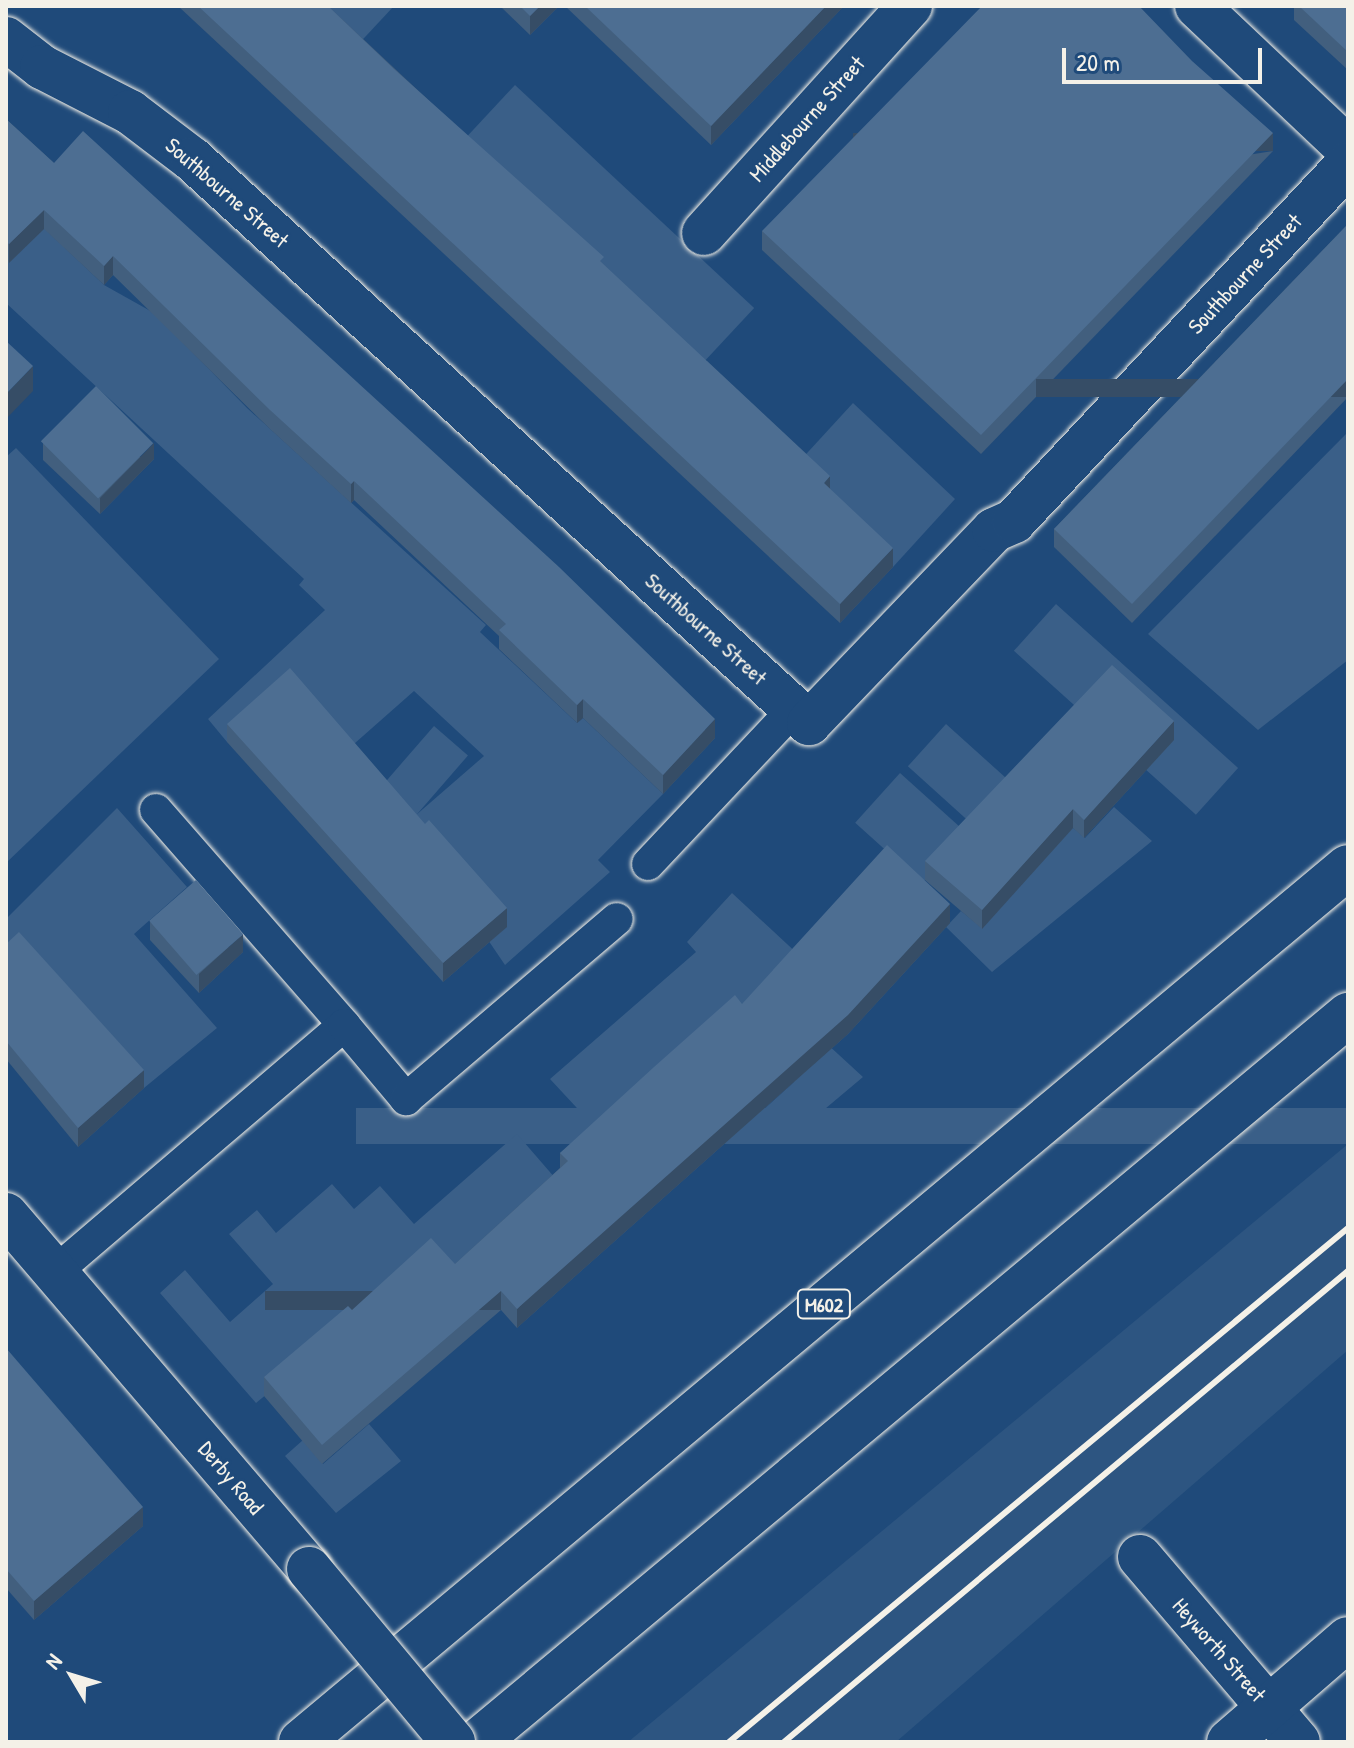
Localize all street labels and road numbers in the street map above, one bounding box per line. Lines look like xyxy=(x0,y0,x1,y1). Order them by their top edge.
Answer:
street label: Middlebourne Street xyxy=(744,51,870,187)
street label: Southbourne Street xyxy=(160,132,294,254)
street label: Southbourne Street xyxy=(1183,208,1307,340)
street label: Southbourne Street xyxy=(640,567,772,691)
road number: M602 xyxy=(796,1288,852,1320)
street label: Derby Road xyxy=(193,1436,269,1520)
street label: Heyworth Street xyxy=(1167,1593,1271,1707)

